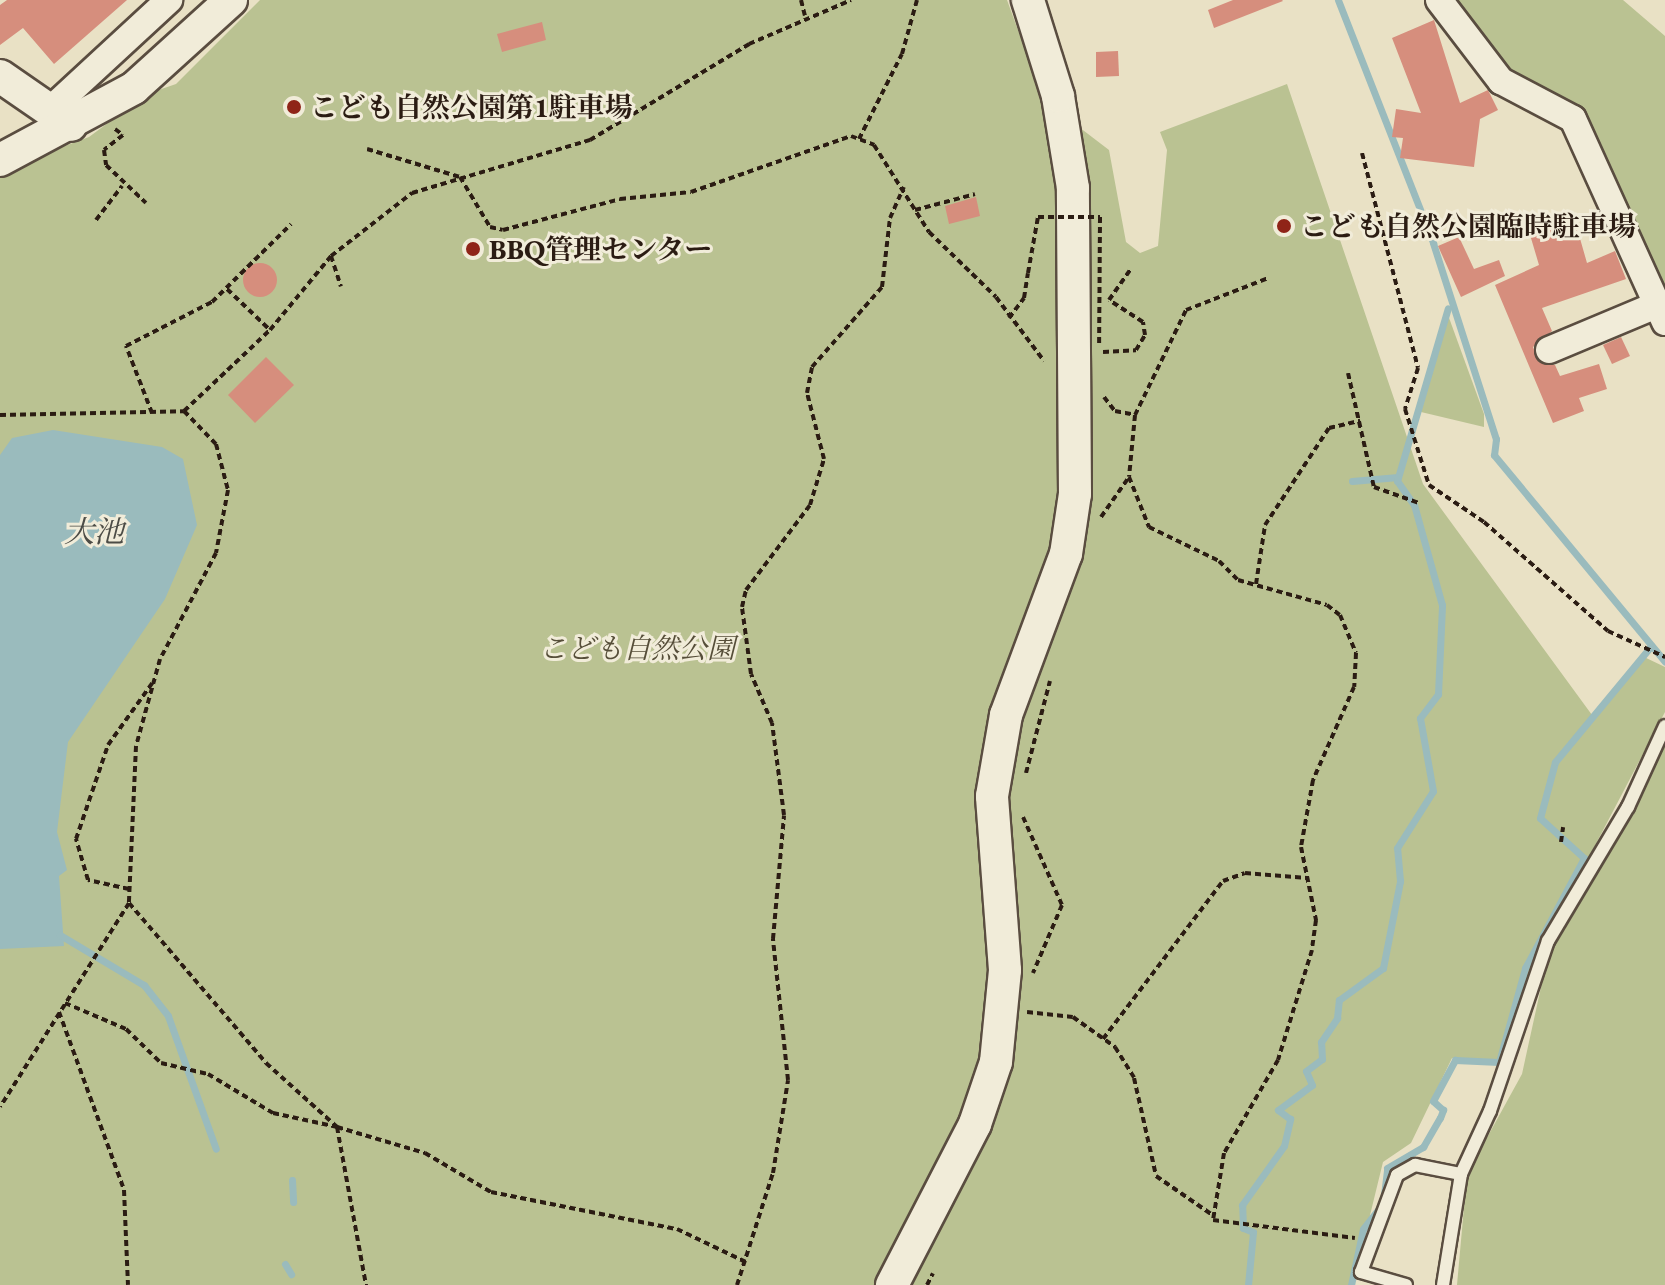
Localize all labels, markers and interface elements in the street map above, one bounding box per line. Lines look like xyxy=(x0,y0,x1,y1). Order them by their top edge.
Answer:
place label: こども自然公園第1駐車場 xyxy=(310,90,633,124)
marker: こども自然公園第1駐車場 xyxy=(285,98,303,116)
place label: こども自然公園臨時駐車場 xyxy=(1300,209,1636,243)
marker: こども自然公園臨時駐車場 xyxy=(1275,217,1293,235)
place label: BBQ管理センター xyxy=(489,232,713,266)
marker: BBQ管理センター xyxy=(464,240,482,258)
water label: 大池 xyxy=(64,514,124,550)
park label: こども自然公園 xyxy=(539,631,735,665)

